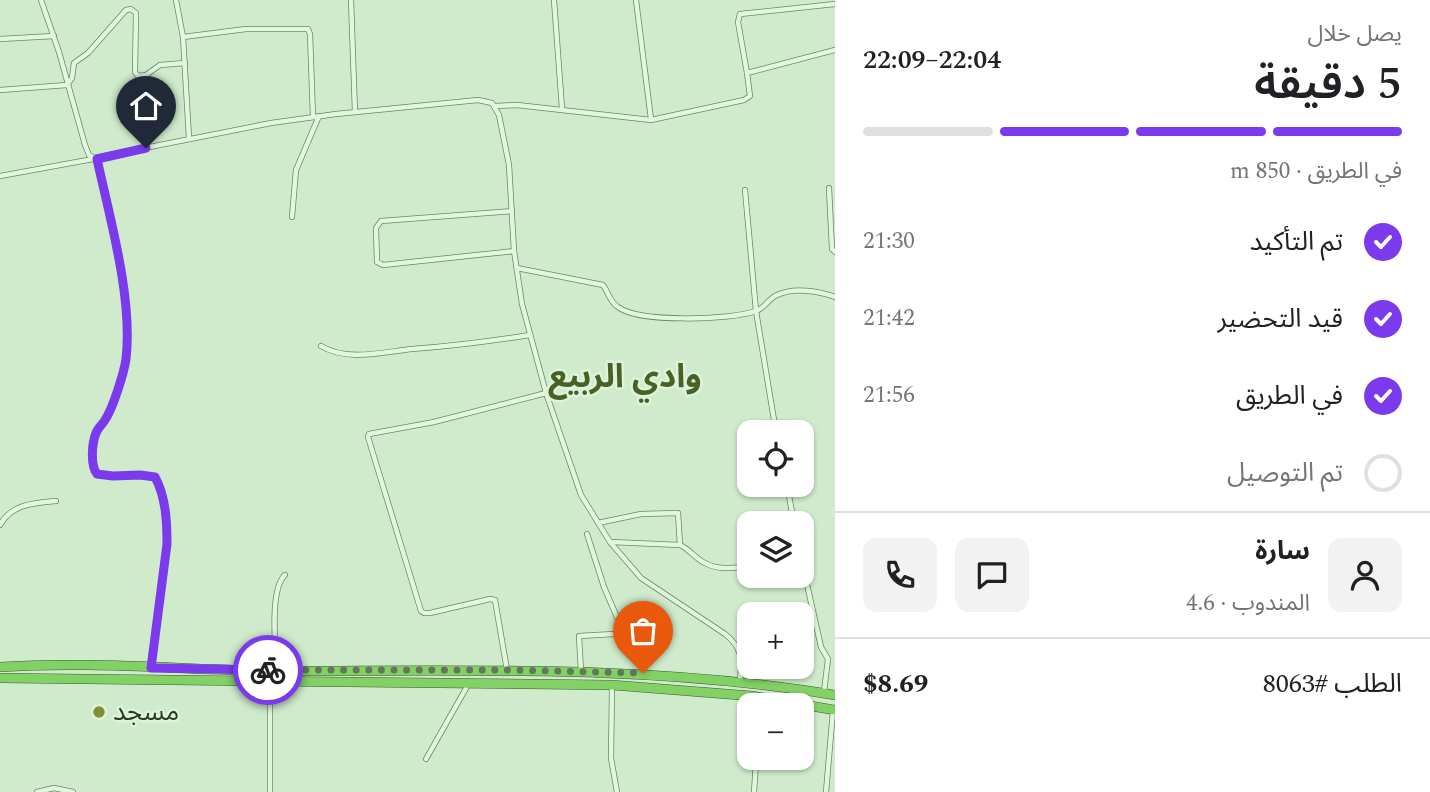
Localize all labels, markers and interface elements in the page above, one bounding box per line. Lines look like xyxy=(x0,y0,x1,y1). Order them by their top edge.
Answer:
text: يصل خلال xyxy=(1307,17,1402,52)
text: 22:04–22:09 xyxy=(863,40,1001,80)
text: 5 دقيقة xyxy=(1254,49,1402,119)
pin xyxy=(116,76,176,148)
icon: home xyxy=(127,87,165,125)
text: في الطريق · 850 m xyxy=(1230,154,1402,189)
text: تم التأكيد xyxy=(1250,222,1343,262)
icon: check xyxy=(1364,223,1402,261)
text: 21:30 xyxy=(863,224,915,259)
text: قيد التحضير xyxy=(1217,299,1343,339)
icon: check xyxy=(1364,300,1402,338)
text: 21:42 xyxy=(863,301,915,336)
district label: وادي الربيع xyxy=(548,352,702,403)
text: في الطريق xyxy=(1236,376,1343,416)
icon: check xyxy=(1364,377,1402,415)
text: 21:56 xyxy=(863,378,915,413)
map controls xyxy=(737,420,814,770)
button: locate xyxy=(737,420,814,497)
text: تم التوصيل xyxy=(1227,453,1343,493)
button: layers xyxy=(737,511,814,588)
text: سارة xyxy=(1255,531,1310,571)
button: phone xyxy=(863,538,937,612)
button: chat xyxy=(955,538,1029,612)
button: person xyxy=(1328,538,1402,612)
text: المندوب · 4.6 xyxy=(1186,586,1310,621)
pin xyxy=(613,601,673,673)
button: + xyxy=(737,602,814,679)
icon: bag xyxy=(624,612,662,650)
courier xyxy=(233,635,303,705)
icon: bike xyxy=(249,651,287,689)
text: $8.69 xyxy=(863,664,928,704)
text: الطلب #8063 xyxy=(1263,664,1402,704)
place label: مسجد xyxy=(113,692,179,732)
button: − xyxy=(737,693,814,770)
marker: مسجد xyxy=(91,704,107,720)

